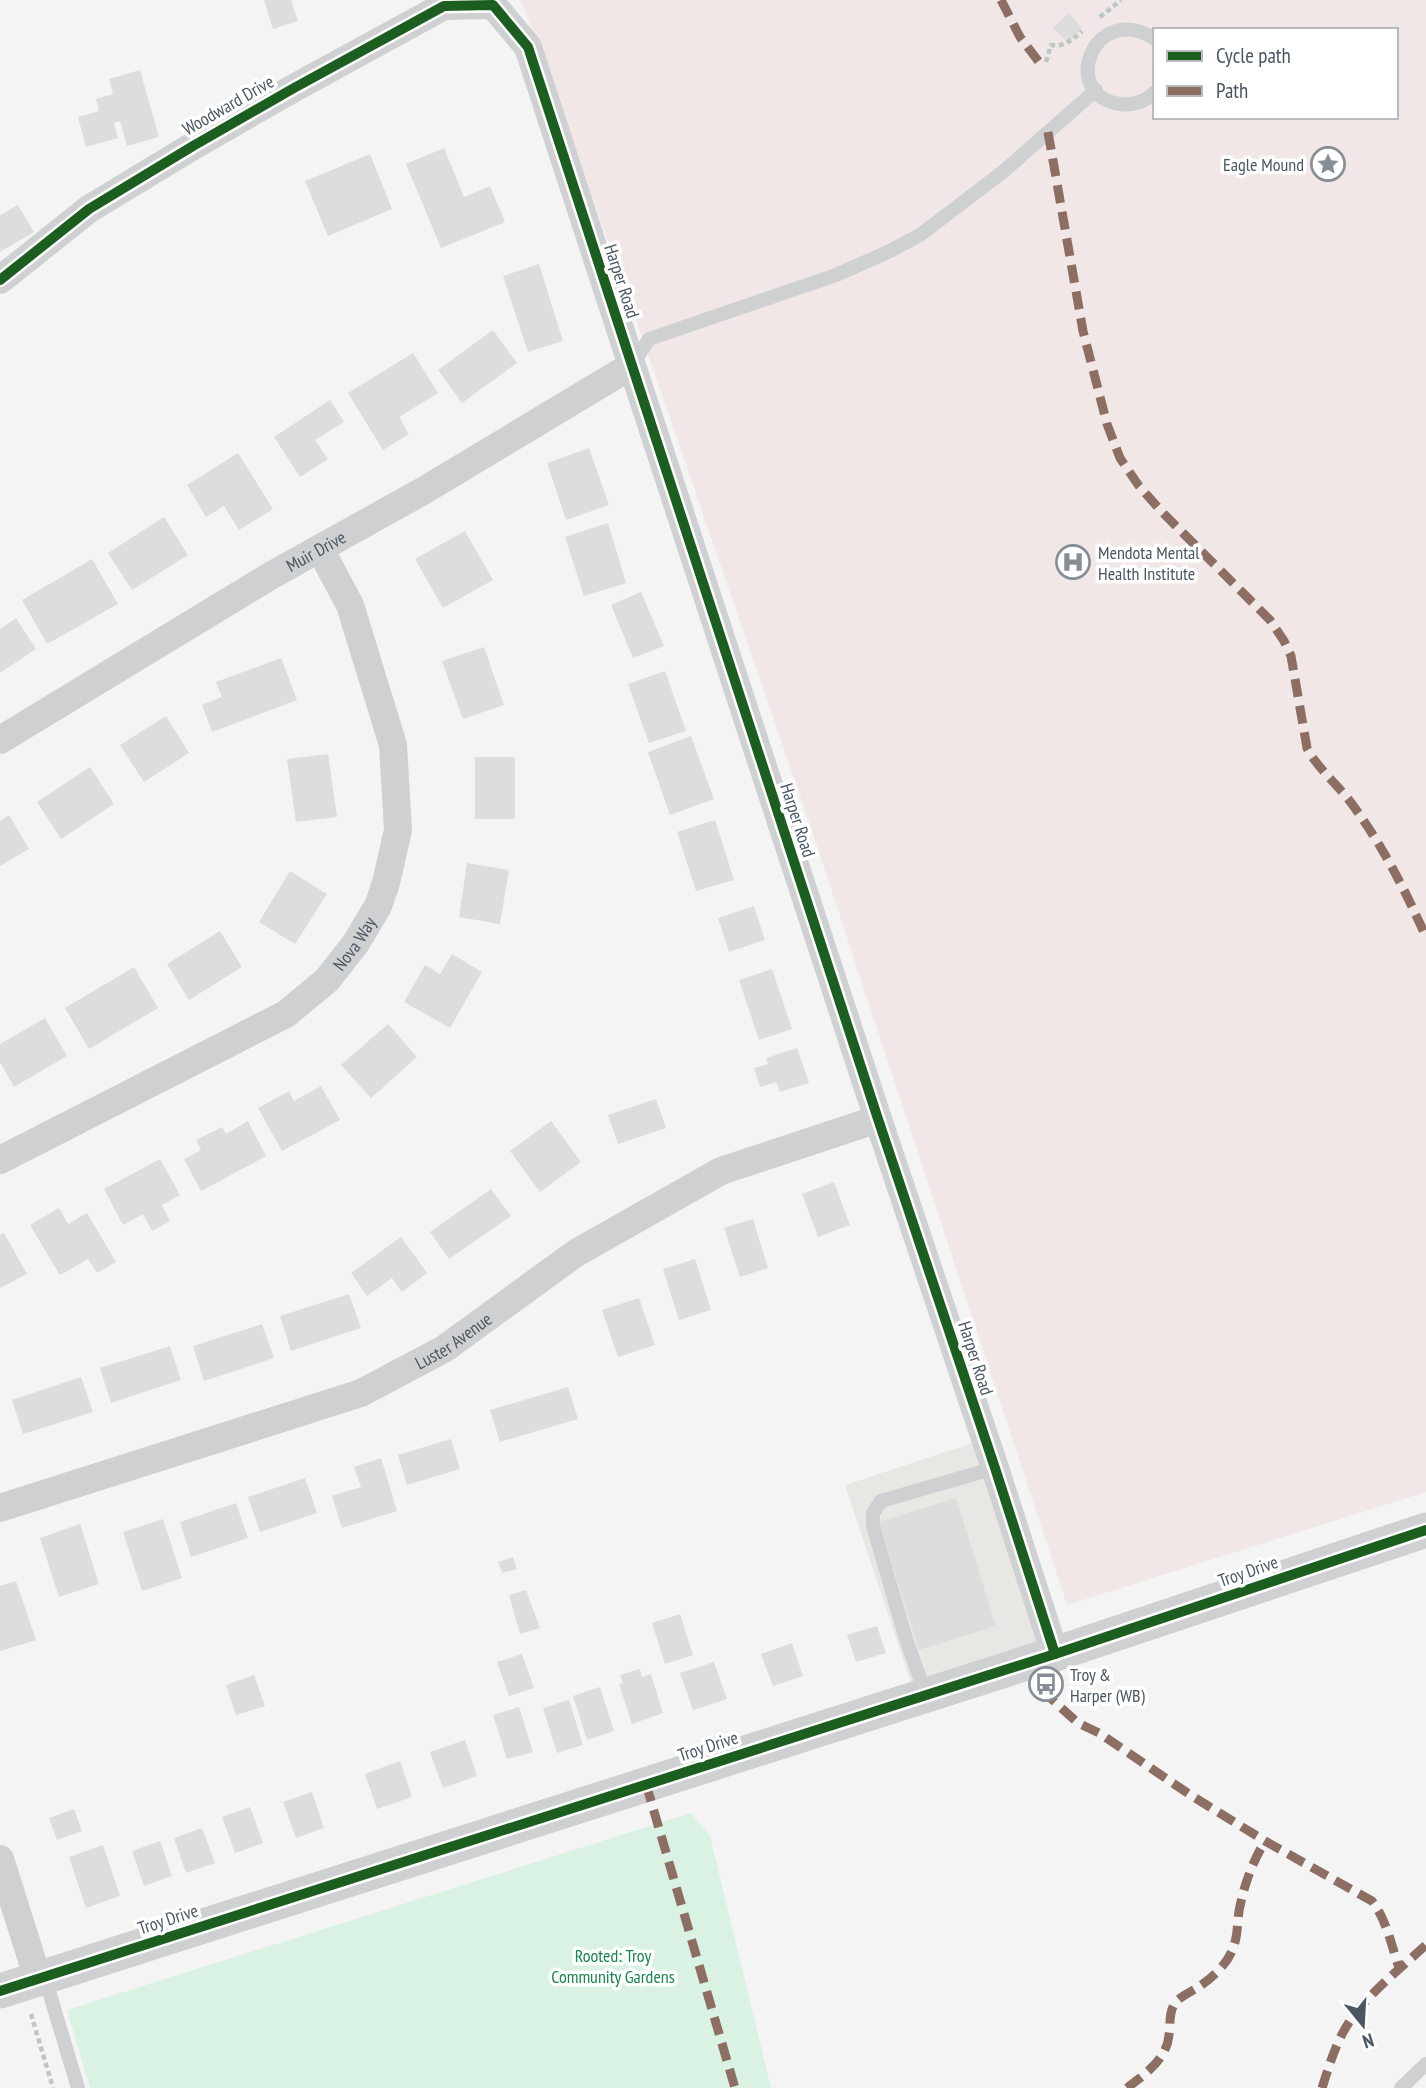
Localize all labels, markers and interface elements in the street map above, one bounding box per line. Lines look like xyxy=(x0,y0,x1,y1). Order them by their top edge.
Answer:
legend xyxy=(1153,28,1398,119)
text: Cycle path xyxy=(1216,42,1291,69)
street label: Woodward Drive xyxy=(178,70,278,140)
text: Path xyxy=(1216,77,1248,104)
place icon: Eagle Mound xyxy=(1309,145,1347,183)
place label: Eagle Mound xyxy=(1223,153,1304,176)
street label: Harper Road xyxy=(599,241,645,321)
street label: Muir Drive xyxy=(282,525,349,577)
place label: Mendota Mental Health Institute xyxy=(1098,541,1200,585)
hospital icon: Mendota Mental Health Institute xyxy=(1054,543,1092,581)
street label: Harper Road xyxy=(775,780,821,860)
street label: Nova Way xyxy=(327,912,381,975)
street label: Luster Avenue xyxy=(411,1307,496,1374)
street label: Harper Road xyxy=(953,1318,999,1398)
street label: Troy Drive xyxy=(1215,1550,1281,1592)
place label: Troy & Harper (WB) xyxy=(1070,1663,1146,1707)
bus stop icon: Troy & Harper (WB) xyxy=(1027,1665,1065,1703)
street label: Troy Drive xyxy=(675,1726,741,1766)
street label: Troy Drive xyxy=(135,1899,201,1939)
park label: Rooted: Troy Community Gardens xyxy=(551,1944,675,1988)
north arrow xyxy=(1328,1990,1398,2060)
text: N xyxy=(1360,2028,1377,2054)

